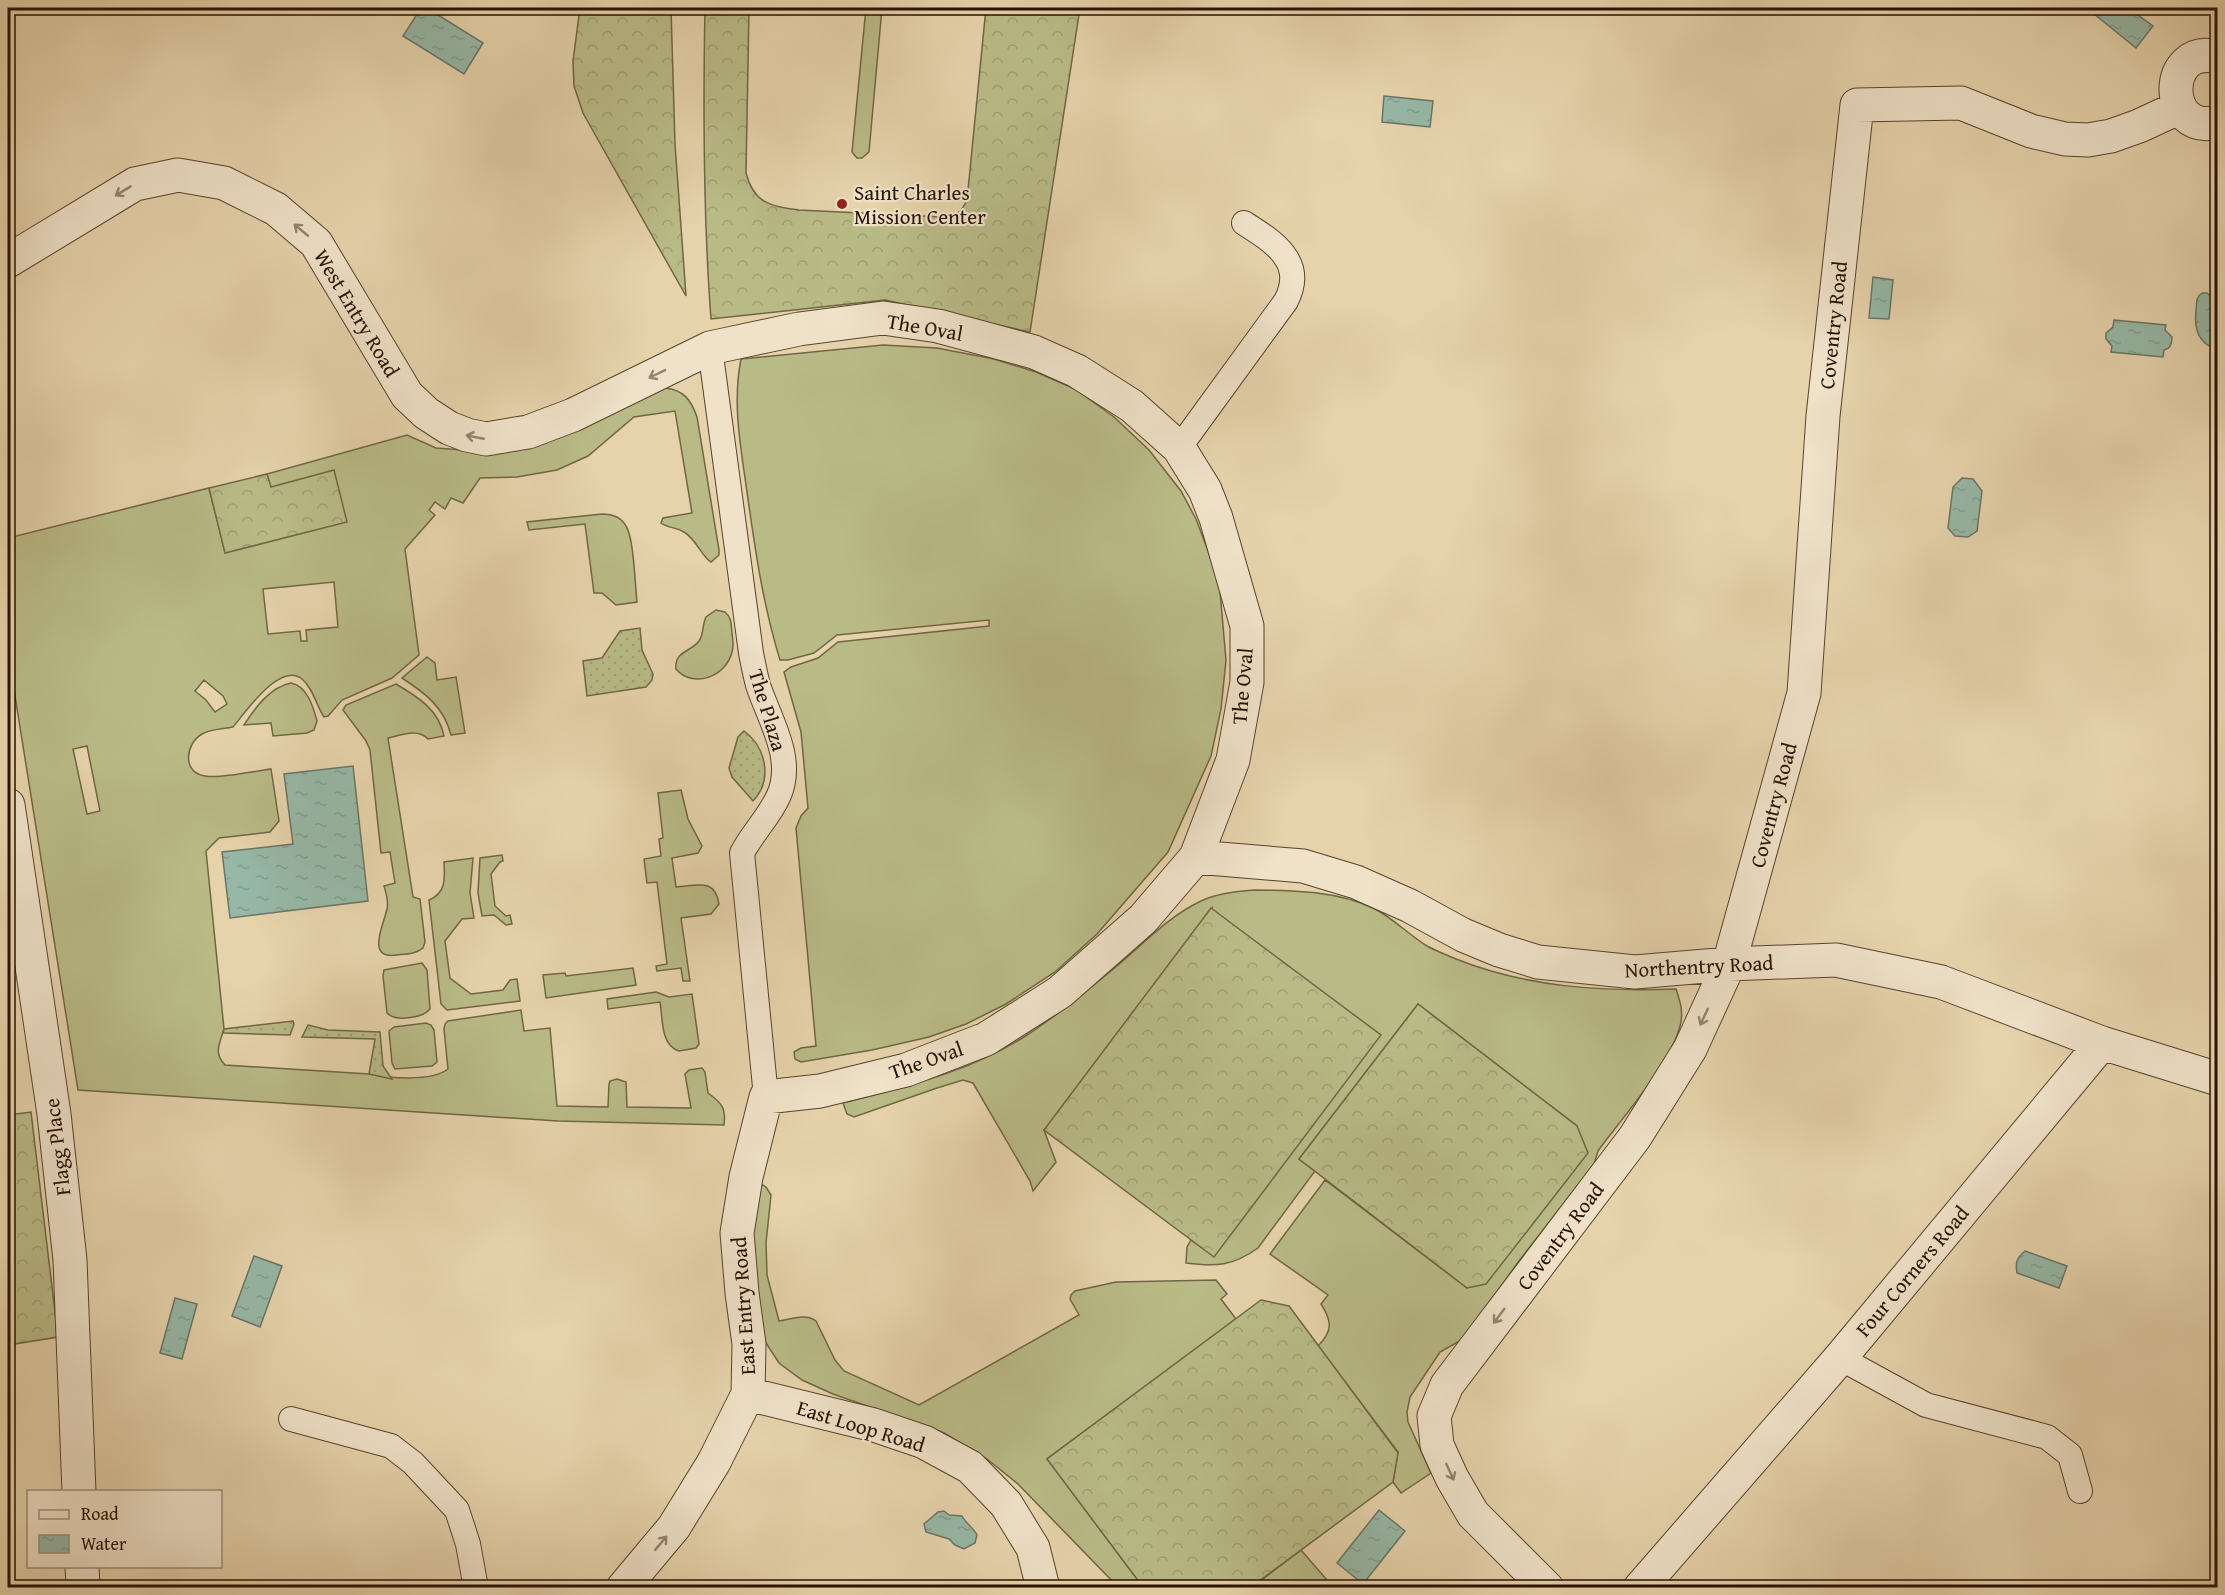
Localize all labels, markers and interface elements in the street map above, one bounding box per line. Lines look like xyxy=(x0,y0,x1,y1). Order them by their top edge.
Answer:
place label: Saint Charles Mission Center xyxy=(854,177,986,232)
one-way arrow xyxy=(115,186,132,198)
marker: Saint Charles Mission Center xyxy=(835,197,849,211)
one-way arrow xyxy=(294,223,309,237)
street label: West Entry Road xyxy=(306,243,408,384)
street label: Coventry Road xyxy=(1811,259,1855,390)
street label: The Oval xyxy=(885,305,966,349)
one-way arrow xyxy=(649,368,666,380)
one-way arrow xyxy=(466,431,486,442)
street label: The Oval xyxy=(1223,646,1261,726)
street label: The Plaza xyxy=(741,665,795,755)
street label: Coventry Road xyxy=(1741,738,1805,871)
street label: Northentry Road xyxy=(1624,947,1775,985)
one-way arrow xyxy=(1698,1008,1710,1026)
street label: The Oval xyxy=(885,1033,967,1087)
street label: Flagg Place xyxy=(36,1096,78,1197)
street label: Coventry Road xyxy=(1509,1175,1611,1297)
street label: Four Corners Road xyxy=(1848,1198,1977,1343)
street label: East Entry Road xyxy=(723,1235,763,1376)
one-way arrow xyxy=(1493,1307,1506,1323)
street label: East Loop Road xyxy=(793,1392,930,1460)
one-way arrow xyxy=(1444,1463,1456,1481)
legend xyxy=(27,1490,222,1568)
text: Road xyxy=(81,1500,119,1527)
text: Water xyxy=(81,1530,127,1557)
one-way arrow xyxy=(654,1536,668,1551)

